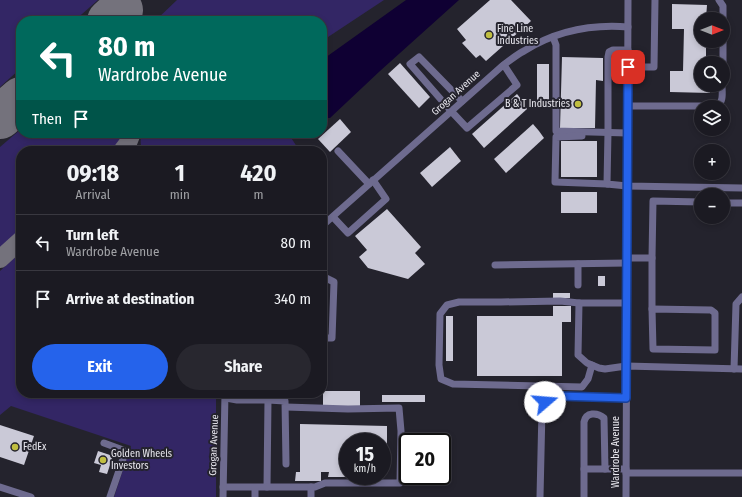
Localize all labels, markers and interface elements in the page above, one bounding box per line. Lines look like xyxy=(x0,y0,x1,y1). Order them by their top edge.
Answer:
north arrow xyxy=(694,12,730,48)
map controls xyxy=(694,12,730,224)
place label: Fine Line Industries xyxy=(497,23,538,47)
text: 80 m xyxy=(98,30,155,63)
marker: Fine Line Industries xyxy=(484,30,494,40)
icon: left xyxy=(32,32,84,84)
pin xyxy=(611,50,645,84)
icon: arrive xyxy=(617,56,639,78)
button: search xyxy=(694,56,730,92)
text: Wardrobe Avenue xyxy=(98,64,227,86)
street label: Grogan Avenue xyxy=(429,68,483,118)
place label: B & T Industries xyxy=(505,98,570,110)
marker: B & T Industries xyxy=(573,99,583,109)
button: layers xyxy=(694,100,730,136)
icon: arrive xyxy=(70,108,92,130)
text: Then xyxy=(32,110,62,128)
button: + xyxy=(694,144,730,180)
text: 09:18 xyxy=(66,159,119,187)
text: 1 xyxy=(175,159,185,187)
text: 420 xyxy=(240,159,277,187)
text: Arrival xyxy=(76,187,110,202)
text: min xyxy=(170,187,190,202)
text: m xyxy=(253,187,263,202)
button: − xyxy=(694,188,730,224)
text: Turn left xyxy=(66,226,119,244)
icon: left xyxy=(32,232,54,254)
text: 80 m xyxy=(281,234,311,252)
text: Wardrobe Avenue xyxy=(66,244,159,259)
icon: arrive xyxy=(32,288,54,310)
text: Arrive at destination xyxy=(66,290,194,308)
text: 340 m xyxy=(274,290,311,308)
button: Exit xyxy=(32,344,168,390)
button: Share xyxy=(176,344,311,390)
position arrow xyxy=(524,381,566,423)
street label: Grogan Avenue xyxy=(207,414,221,476)
street label: Wardrobe Avenue xyxy=(610,416,622,488)
speed limit sign: 20 xyxy=(399,433,451,485)
place label: FedEx xyxy=(23,441,47,453)
marker: FedEx xyxy=(10,442,20,452)
text: 15 xyxy=(356,442,374,466)
place label: Golden Wheels Investors xyxy=(111,448,172,472)
marker: Golden Wheels Investors xyxy=(98,455,108,465)
text: km/h xyxy=(354,463,376,475)

